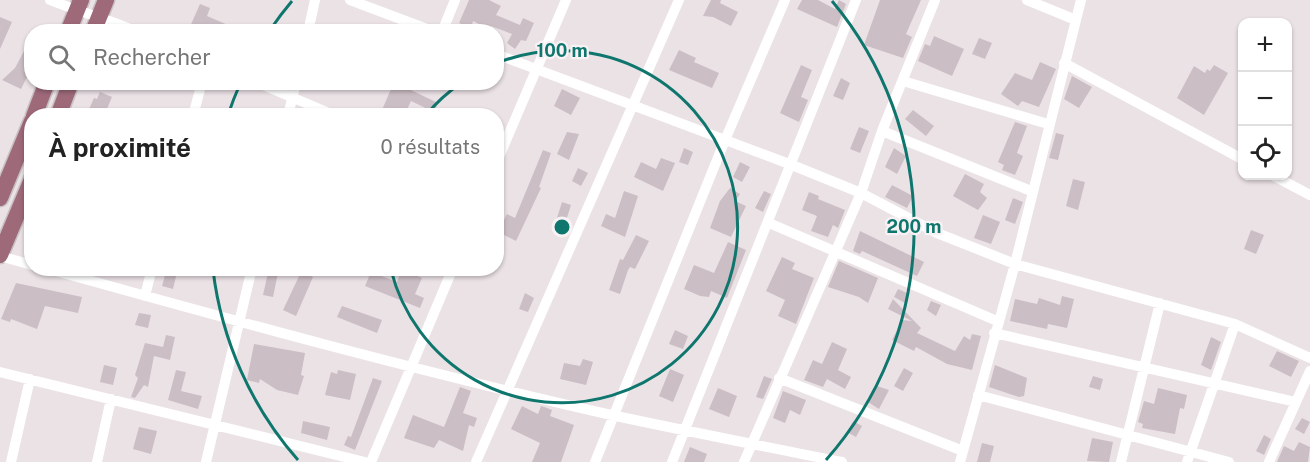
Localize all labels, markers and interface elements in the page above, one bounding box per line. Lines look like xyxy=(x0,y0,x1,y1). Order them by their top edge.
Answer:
map controls xyxy=(1238,18,1292,180)
button: + xyxy=(1238,18,1292,72)
search box xyxy=(24,24,504,90)
text: 100 m xyxy=(536,40,588,61)
icon: search xyxy=(45,41,78,74)
text: Rechercher xyxy=(93,44,211,70)
button: − xyxy=(1238,72,1292,126)
button: locate xyxy=(1238,126,1292,180)
text: À proximité xyxy=(48,132,191,163)
text: 0 résultats xyxy=(381,135,480,159)
text: 200 m xyxy=(887,216,941,237)
centre of rings xyxy=(552,217,572,237)

